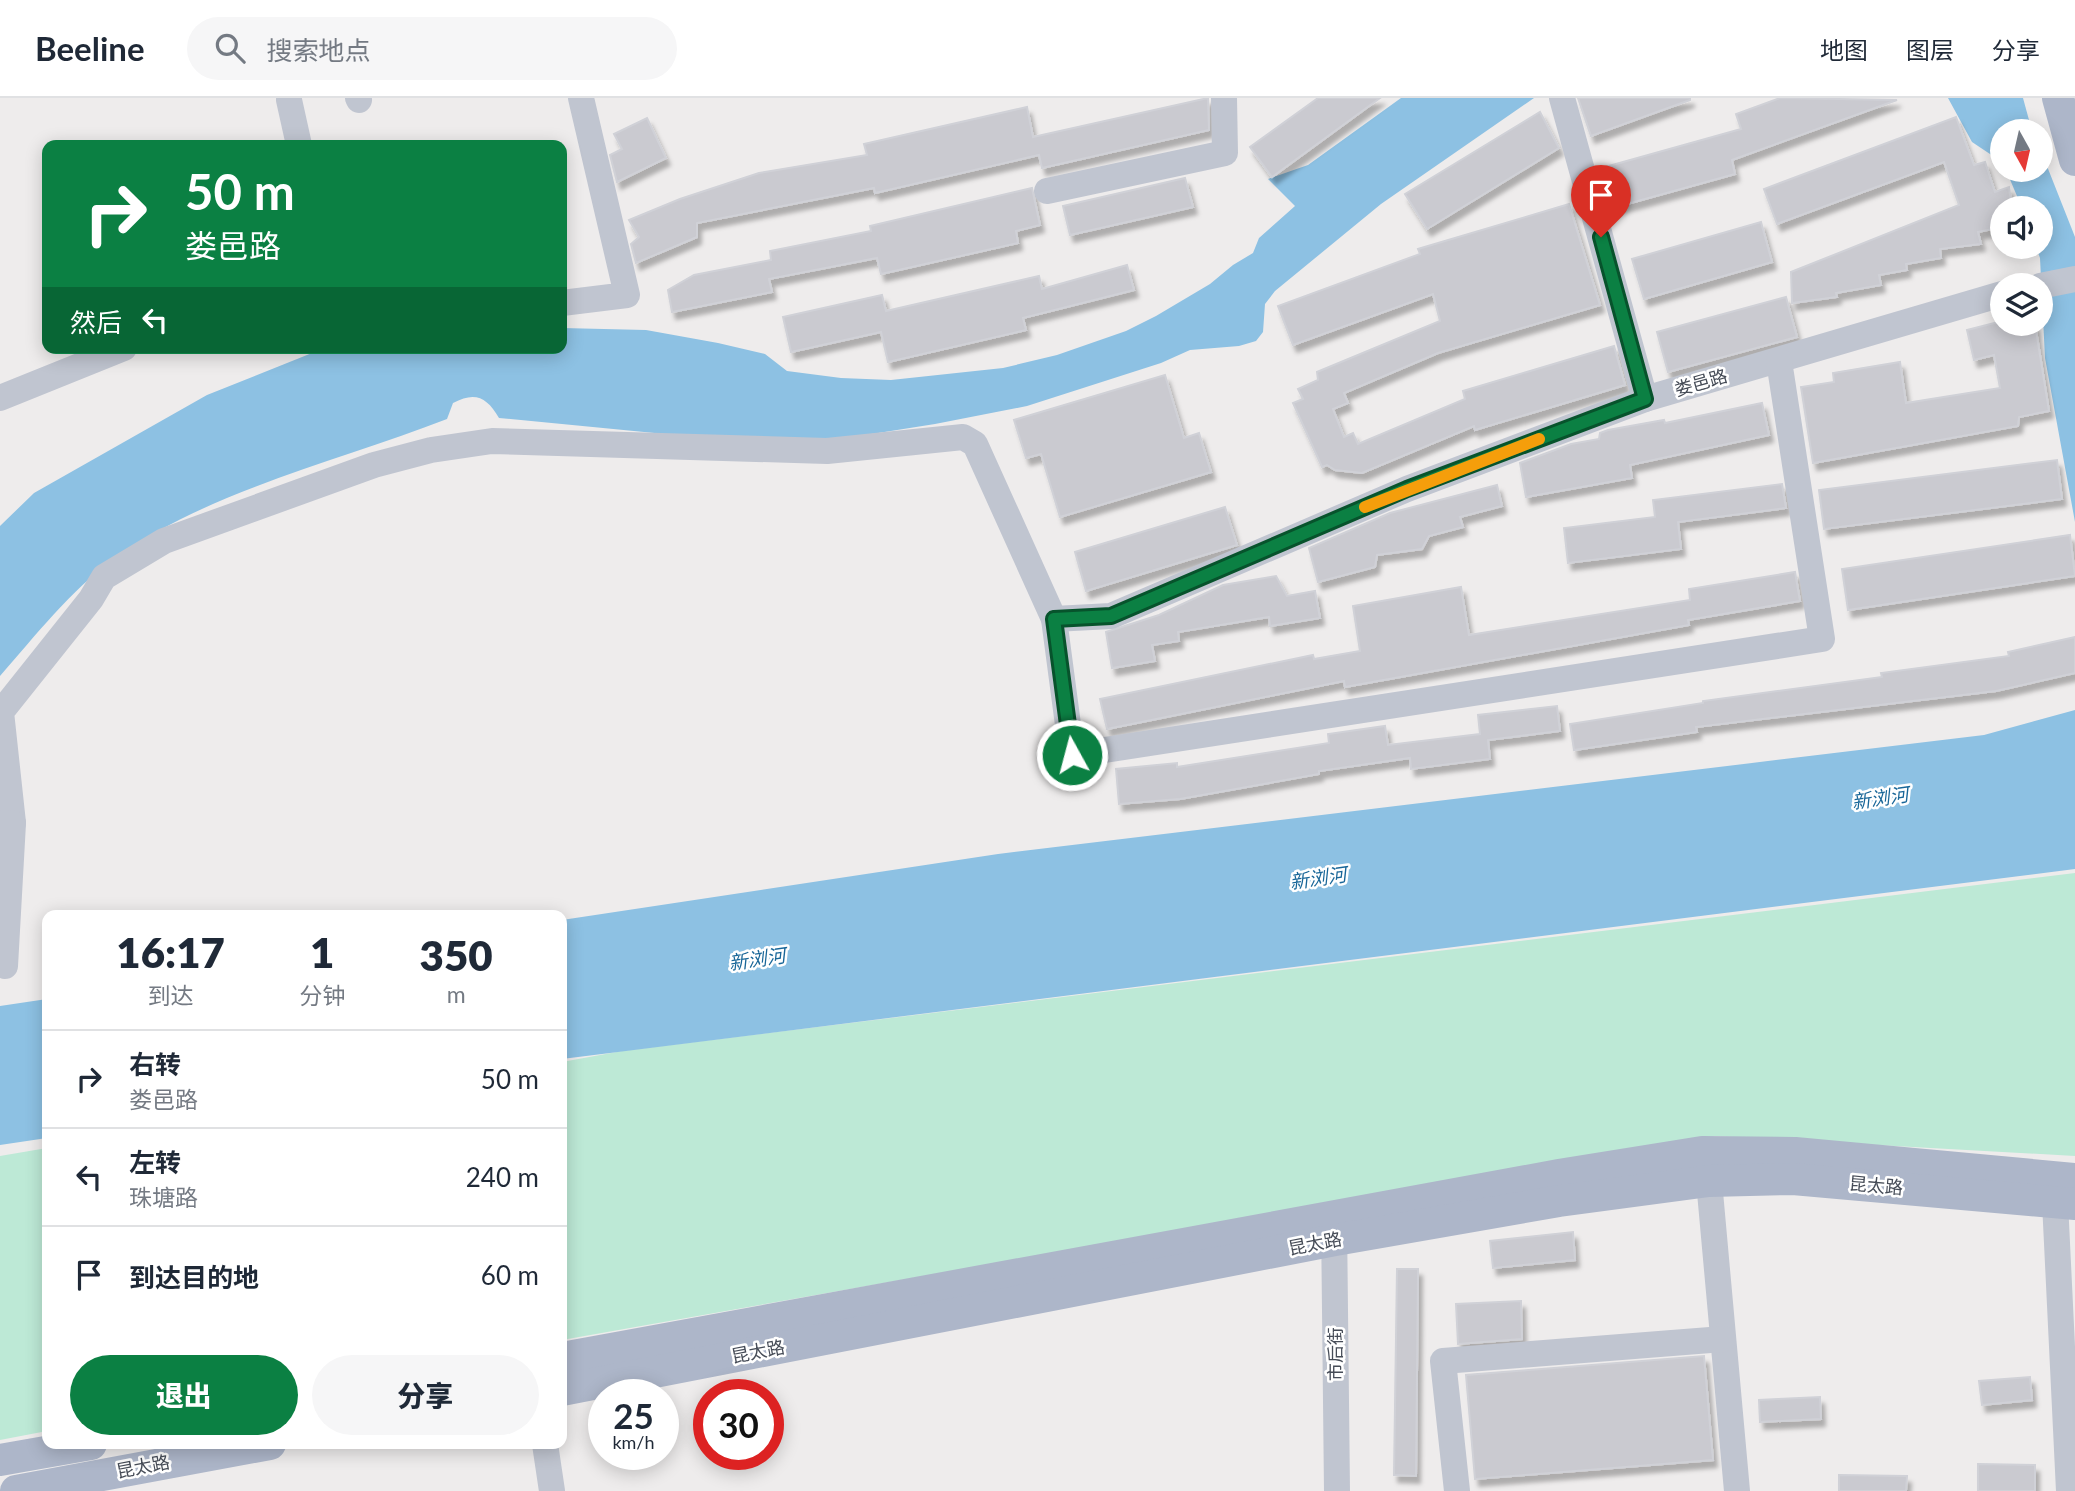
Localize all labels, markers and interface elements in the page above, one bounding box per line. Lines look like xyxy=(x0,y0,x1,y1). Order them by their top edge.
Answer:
search box xyxy=(187,17,677,80)
text: Beeline xyxy=(35,28,145,68)
icon: search xyxy=(211,29,249,67)
text: 搜索地点 xyxy=(267,34,371,66)
text: 地图 xyxy=(1820,35,1868,64)
text: 图层 xyxy=(1906,35,1954,64)
text: 分享 xyxy=(1992,35,2040,64)
north arrow xyxy=(1990,119,2053,182)
map controls xyxy=(1990,119,2053,336)
text: 50 m xyxy=(185,162,295,220)
pin xyxy=(1571,165,1631,237)
icon: right xyxy=(70,168,161,259)
icon: arrive xyxy=(1582,176,1620,214)
button: sound xyxy=(1990,196,2053,259)
text: 娄邑路 xyxy=(185,226,281,265)
button: layers xyxy=(1990,273,2053,336)
icon: left xyxy=(136,301,174,339)
text: 然后 xyxy=(70,306,122,338)
street label: 娄邑路 xyxy=(1672,364,1730,400)
position arrow xyxy=(1035,718,1109,792)
water label: 新浏河 xyxy=(1850,782,1914,813)
water label: 新浏河 xyxy=(1288,862,1352,893)
text: 16:17 xyxy=(116,927,225,977)
text: 1 xyxy=(310,927,334,977)
text: 350 xyxy=(420,930,493,980)
water label: 新浏河 xyxy=(727,943,791,974)
text: m xyxy=(447,980,466,1008)
text: 到达 xyxy=(148,981,194,1009)
text: 分钟 xyxy=(299,981,345,1009)
text: 右转 xyxy=(129,1048,181,1080)
icon: right xyxy=(70,1060,108,1098)
text: 50 m xyxy=(481,1063,539,1095)
text: 娄邑路 xyxy=(129,1085,198,1113)
text: 左转 xyxy=(129,1146,181,1178)
icon: left xyxy=(70,1158,108,1196)
text: 240 m xyxy=(466,1161,539,1193)
street label: 昆太路 xyxy=(1848,1172,1904,1198)
text: 珠塘路 xyxy=(129,1183,198,1211)
street label: 昆太路 xyxy=(1286,1227,1343,1259)
icon: arrive xyxy=(70,1256,108,1294)
text: 60 m xyxy=(481,1259,539,1291)
text: 到达目的地 xyxy=(129,1261,259,1293)
street label: 市后街 xyxy=(1324,1327,1346,1381)
street label: 昆太路 xyxy=(729,1335,786,1367)
button: 退出 xyxy=(70,1355,298,1435)
button: 分享 xyxy=(312,1355,539,1435)
speed limit sign: 30 xyxy=(693,1379,784,1470)
text: 25 xyxy=(613,1394,654,1436)
text: km/h xyxy=(612,1431,655,1453)
street label: 昆太路 xyxy=(114,1450,171,1482)

